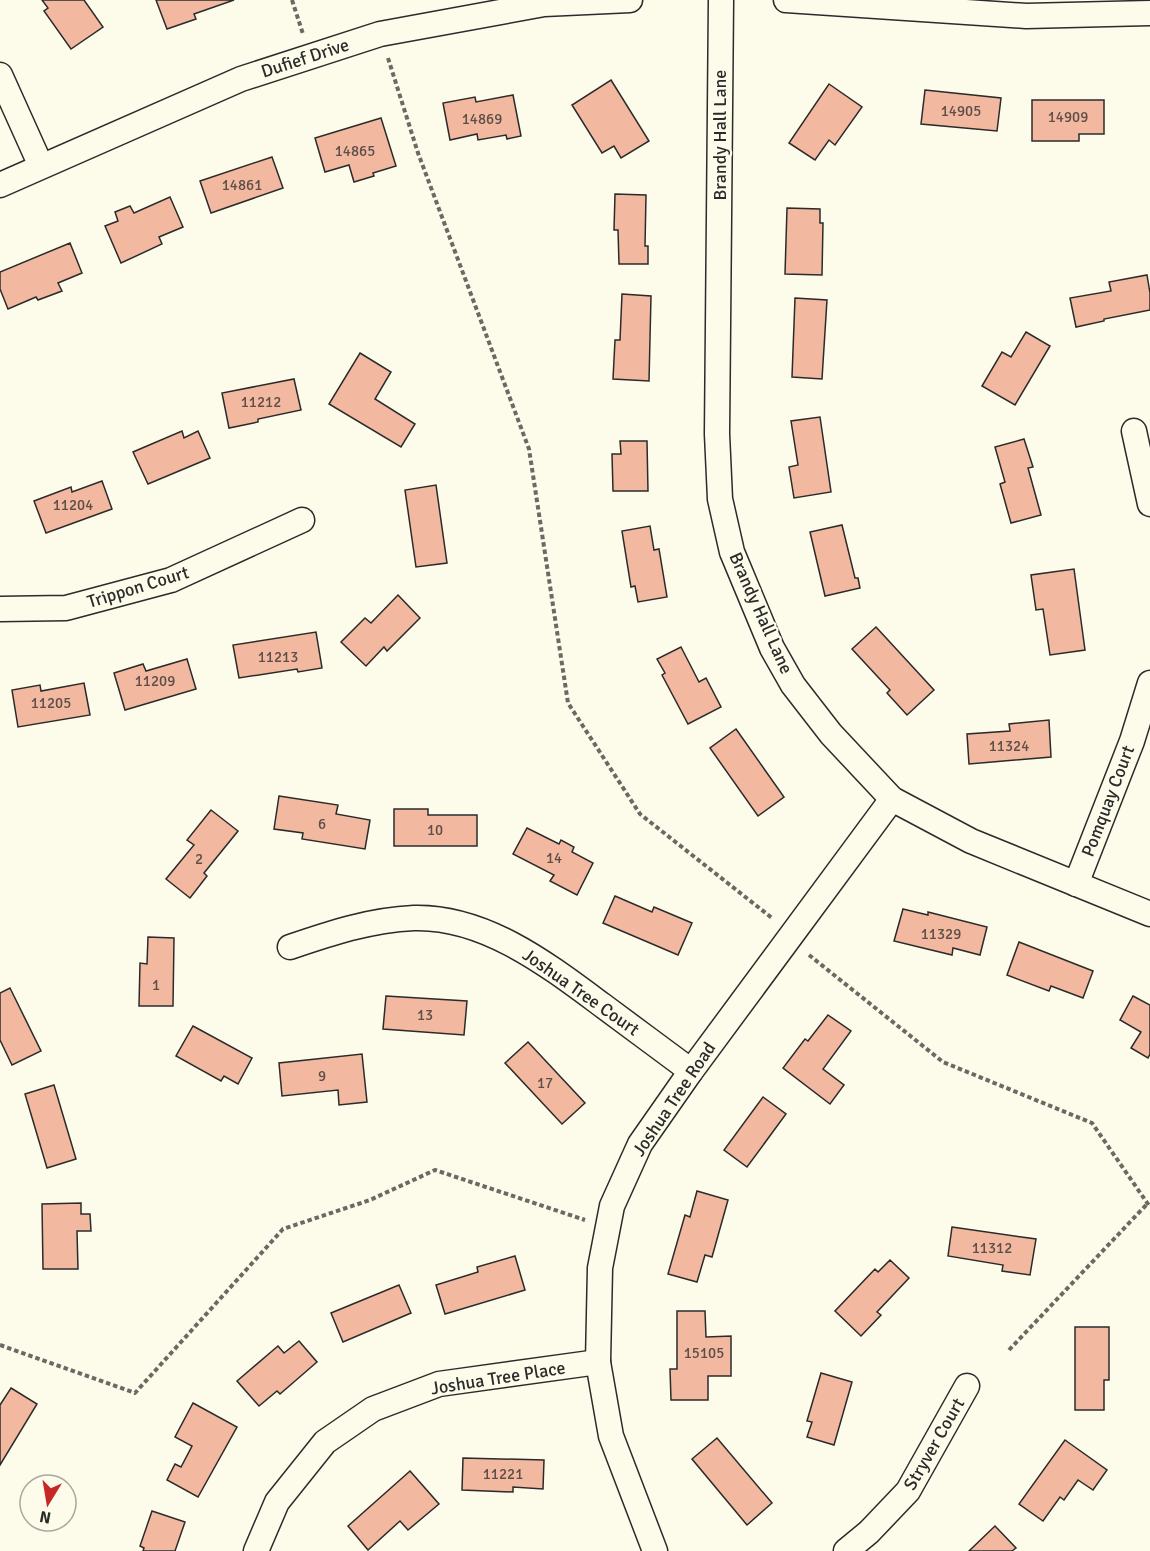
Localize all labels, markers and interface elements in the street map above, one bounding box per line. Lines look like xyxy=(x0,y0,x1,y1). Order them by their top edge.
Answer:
street label: Dufief Drive xyxy=(258,33,352,83)
street label: Brandy Hall Lane xyxy=(709,70,731,200)
house number: 14905 xyxy=(941,102,981,120)
house number: 14909 xyxy=(1048,108,1088,126)
house number: 14869 xyxy=(462,110,502,128)
house number: 14865 xyxy=(335,142,375,160)
house number: 14861 xyxy=(222,176,262,194)
house number: 11212 xyxy=(241,393,281,411)
house number: 11204 xyxy=(53,496,93,514)
street label: Brandy Hall Lane xyxy=(724,549,798,677)
street label: Trippon Court xyxy=(84,561,192,613)
house number: 11213 xyxy=(258,648,298,666)
house number: 11209 xyxy=(135,672,175,690)
house number: 11205 xyxy=(31,694,71,712)
house number: 11324 xyxy=(989,737,1029,755)
street label: Pomquay Court xyxy=(1077,742,1139,860)
house number: 6 xyxy=(318,815,326,833)
house number: 10 xyxy=(427,821,443,839)
house number: 14 xyxy=(546,849,562,867)
house number: 2 xyxy=(195,850,203,868)
house number: 11329 xyxy=(921,925,961,943)
street label: Joshua Tree Court xyxy=(518,944,644,1040)
house number: 1 xyxy=(152,976,160,994)
house number: 13 xyxy=(417,1006,433,1024)
street label: Joshua Tree Road xyxy=(628,1038,720,1160)
house number: 9 xyxy=(318,1067,326,1085)
house number: 17 xyxy=(537,1074,553,1092)
house number: 11312 xyxy=(972,1239,1012,1257)
house number: 15105 xyxy=(684,1344,724,1362)
street label: Joshua Tree Place xyxy=(429,1356,567,1400)
street label: Stryver Court xyxy=(899,1394,969,1494)
house number: 11221 xyxy=(483,1465,523,1483)
north arrow xyxy=(18,1473,78,1533)
text: N xyxy=(38,1506,53,1528)

